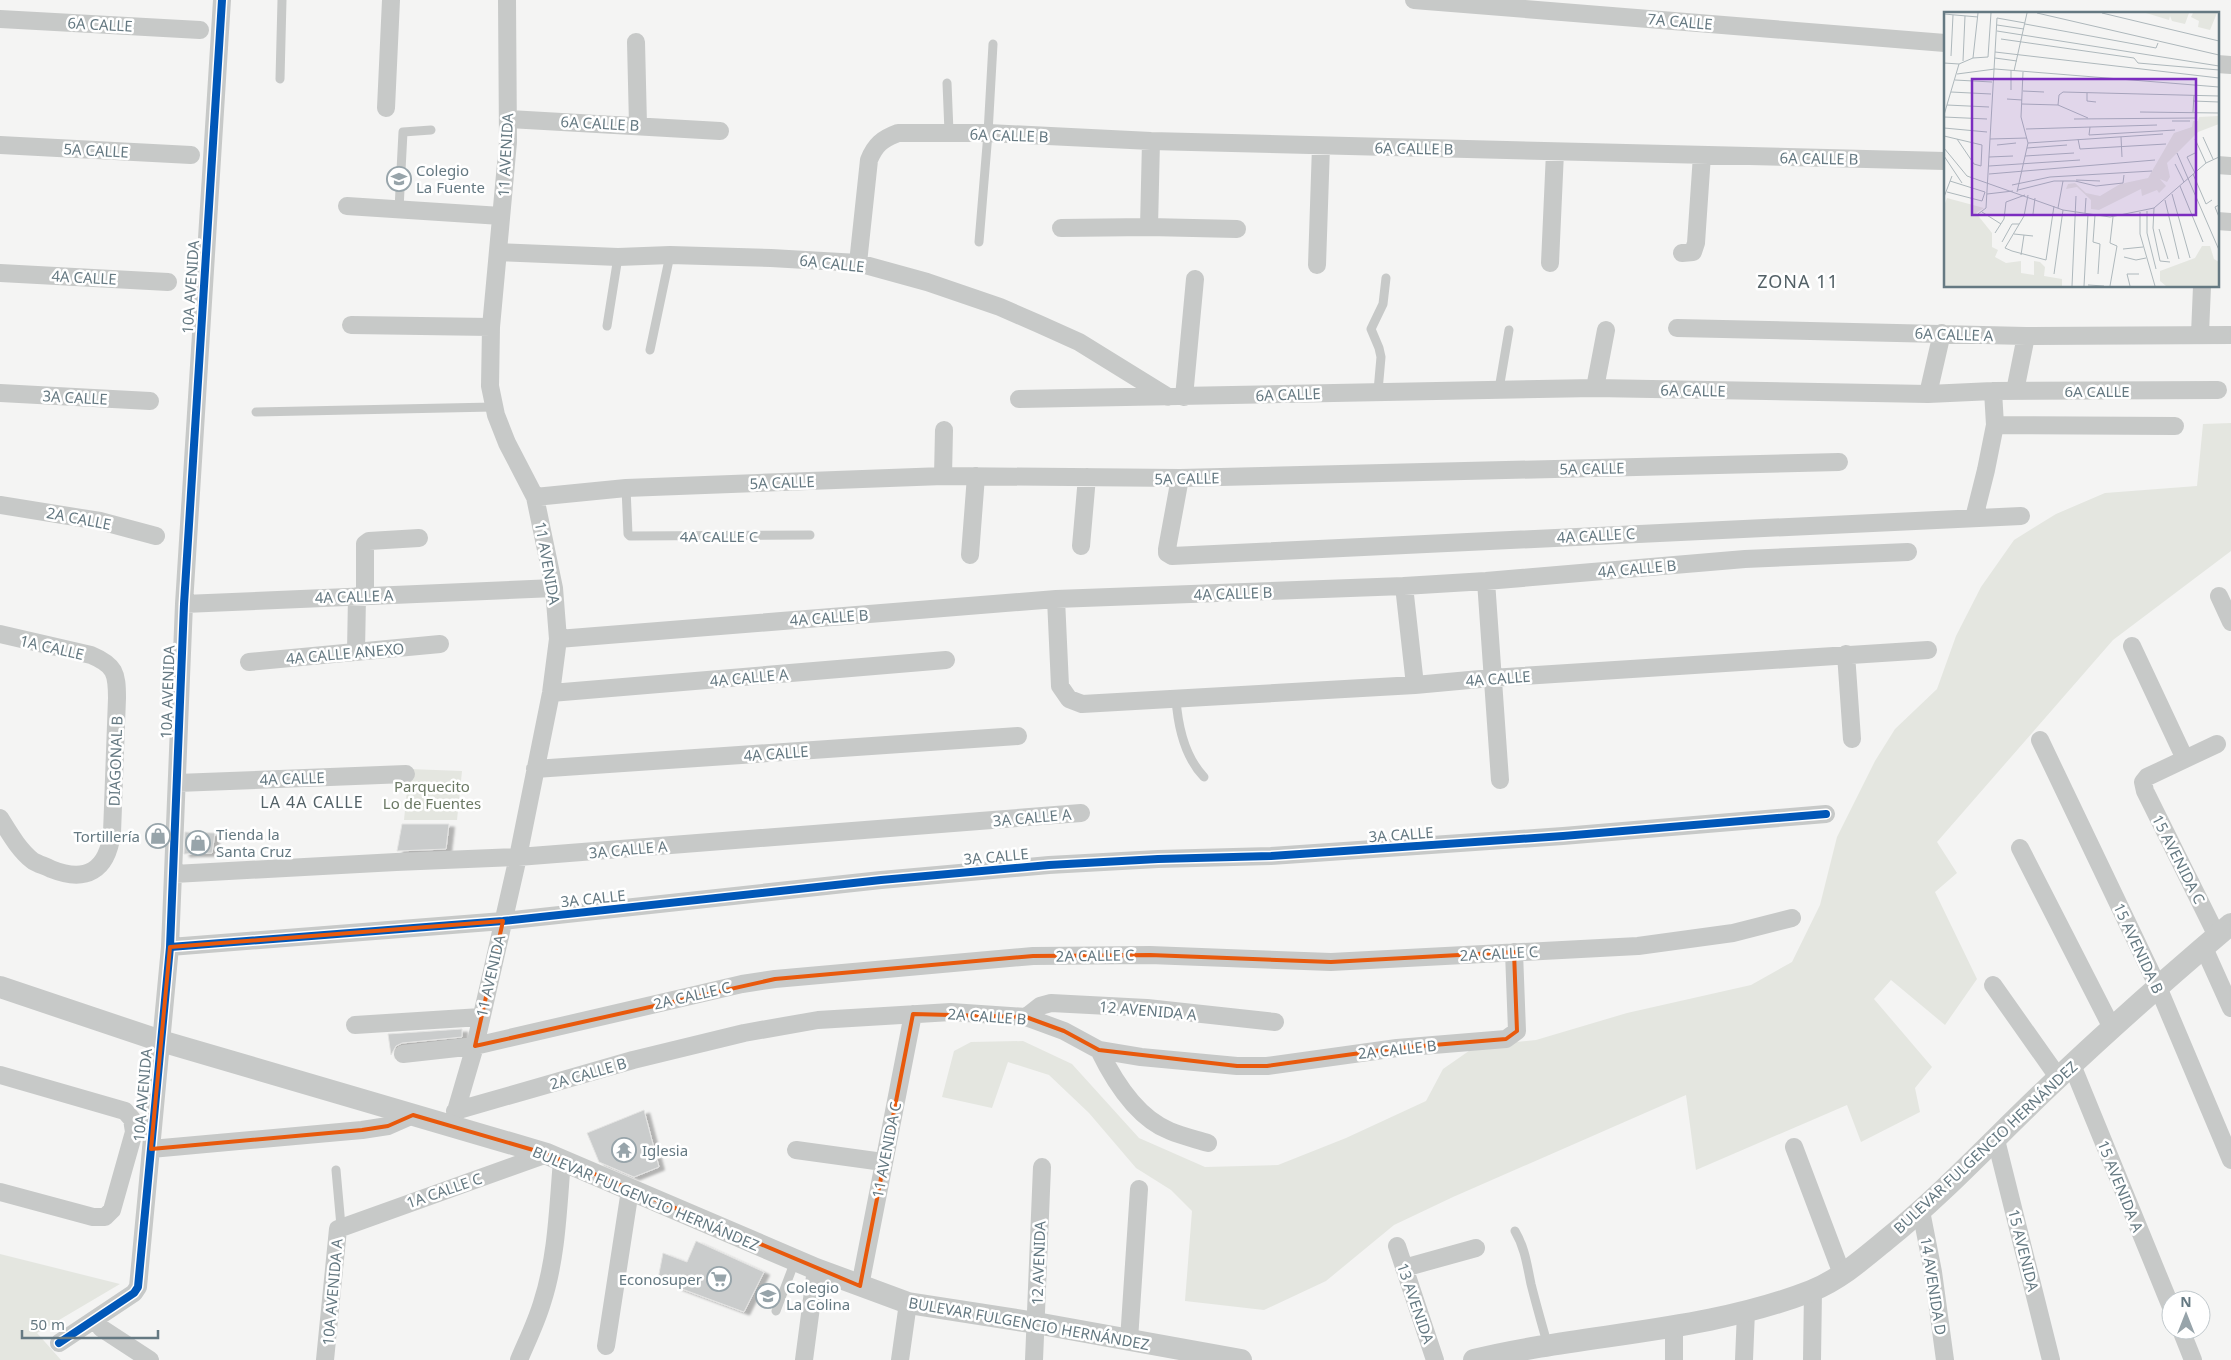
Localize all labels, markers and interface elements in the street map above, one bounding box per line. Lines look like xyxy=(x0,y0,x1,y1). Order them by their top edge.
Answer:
street label: 7A CALLE xyxy=(1647,8,1713,34)
street label: 6A CALLE xyxy=(67,12,133,36)
inset map xyxy=(1944,12,2218,288)
street label: 6A CALLE B xyxy=(560,111,640,135)
street label: 11 AVENIDA xyxy=(493,112,517,198)
street label: 6A CALLE B xyxy=(969,124,1049,146)
street label: 6A CALLE B xyxy=(1374,137,1454,159)
street label: 5A CALLE xyxy=(63,138,129,162)
street label: 6A CALLE B xyxy=(1779,147,1859,169)
place label: Colegio La Fuente xyxy=(416,160,485,197)
school or university icon: Colegio La Fuente xyxy=(386,166,412,192)
street label: 10A AVENIDA xyxy=(177,239,203,334)
street label: 6A CALLE xyxy=(799,250,865,276)
street label: 4A CALLE xyxy=(51,265,117,289)
district label: ZONA 11 xyxy=(1757,269,1839,293)
street label: 6A CALLE A xyxy=(1914,323,1994,345)
street label: 6A CALLE xyxy=(1660,379,1726,401)
street label: 6A CALLE xyxy=(2064,381,2130,401)
street label: 6A CALLE xyxy=(1255,383,1321,405)
street label: 3A CALLE xyxy=(42,385,108,409)
street label: 5A CALLE xyxy=(1559,457,1625,479)
street label: 5A CALLE xyxy=(1154,467,1220,489)
street label: 5A CALLE xyxy=(749,471,815,493)
street label: 2A CALLE xyxy=(45,502,113,534)
street label: 11 AVENIDA xyxy=(531,520,565,607)
street label: 4A CALLE C xyxy=(1556,523,1636,547)
street label: 4A CALLE C xyxy=(680,526,759,546)
street label: 4A CALLE B xyxy=(1597,555,1677,581)
street label: 4A CALLE B xyxy=(1193,582,1273,604)
street label: 4A CALLE A xyxy=(314,585,394,607)
street label: 4A CALLE B xyxy=(789,604,869,630)
street label: 1A CALLE xyxy=(18,630,86,664)
street label: 4A CALLE ANEXO xyxy=(285,638,405,668)
street label: 10A AVENIDA xyxy=(155,644,179,739)
street label: 4A CALLE A xyxy=(709,664,789,690)
street label: 4A CALLE xyxy=(1465,666,1531,690)
street label: DIAGONAL B xyxy=(103,715,127,807)
street label: 4A CALLE xyxy=(743,741,809,765)
street label: 4A CALLE xyxy=(259,767,325,789)
park label: Parquecito Lo de Fuentes xyxy=(383,776,481,813)
district label: LA 4A CALLE xyxy=(260,791,364,813)
street label: 3A CALLE A xyxy=(992,804,1072,830)
street label: 15 AVENIDA C xyxy=(2148,811,2210,907)
street label: 3A CALLE xyxy=(1368,822,1434,846)
shop icon: Tortillería xyxy=(145,823,171,849)
place label: Tienda la Santa Cruz xyxy=(216,824,292,861)
place label: Tortillería xyxy=(73,826,140,846)
shop icon: Tienda la Santa Cruz xyxy=(185,830,211,856)
street label: 3A CALLE A xyxy=(588,836,668,862)
street label: 3A CALLE xyxy=(963,843,1029,869)
street label: 3A CALLE xyxy=(560,885,626,911)
street label: 15 AVENIDA B xyxy=(2109,899,2169,997)
street label: 11 AVENIDA xyxy=(471,932,509,1019)
street label: 2A CALLE C xyxy=(1459,941,1539,965)
street label: 2A CALLE C xyxy=(1056,944,1135,966)
street label: 2A CALLE C xyxy=(651,976,733,1014)
street label: 12 AVENIDA A xyxy=(1099,996,1198,1024)
street label: 2A CALLE B xyxy=(947,1003,1027,1029)
street label: 2A CALLE B xyxy=(1357,1035,1437,1063)
street label: 10A AVENIDA xyxy=(128,1047,156,1143)
street label: 2A CALLE B xyxy=(547,1053,629,1093)
street label: BULEVAR FULGENCIO HERNÁNDEZ xyxy=(1889,1056,2081,1238)
street label: 11 AVENIDA C xyxy=(867,1100,905,1200)
temple icon: Iglesia xyxy=(611,1137,637,1163)
street label: 15 AVENIDA A xyxy=(2093,1137,2149,1235)
place label: Iglesia xyxy=(642,1140,688,1160)
street label: BULEVAR FULGENCIO HERNÁNDEZ xyxy=(530,1141,762,1255)
street label: 1A CALLE C xyxy=(404,1168,485,1212)
street label: 15 AVENIDA xyxy=(2004,1207,2044,1294)
street label: 12 AVENIDA xyxy=(1027,1220,1049,1305)
street label: 14 AVENIDA D xyxy=(1916,1236,1952,1336)
street label: 10A AVENIDA A xyxy=(317,1237,347,1346)
street label: 13 AVENIDA xyxy=(1393,1260,1439,1346)
supermarket icon: Econosuper xyxy=(706,1266,732,1292)
place label: Econosuper xyxy=(619,1269,702,1289)
place label: Colegio La Colina xyxy=(786,1277,850,1314)
school or university icon: Colegio La Colina xyxy=(755,1283,781,1309)
north arrow xyxy=(2161,1290,2211,1340)
street label: BULEVAR FULGENCIO HERNÁNDEZ xyxy=(907,1292,1151,1354)
text: N xyxy=(2180,1292,2192,1311)
scale bar xyxy=(22,1308,159,1340)
text: 50 m xyxy=(30,1314,65,1334)

